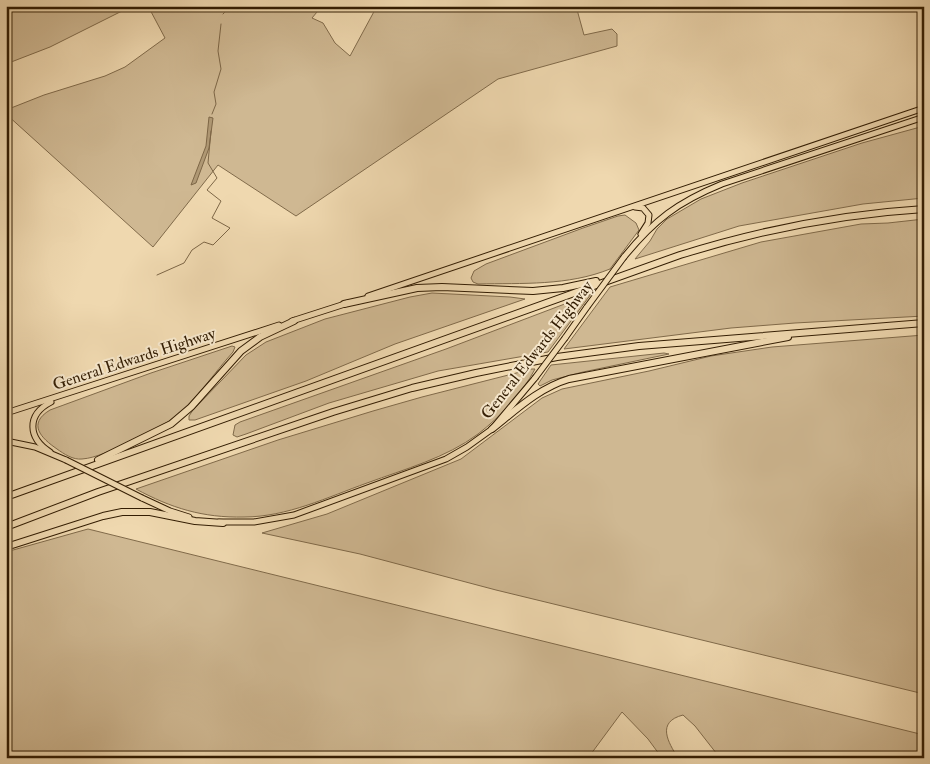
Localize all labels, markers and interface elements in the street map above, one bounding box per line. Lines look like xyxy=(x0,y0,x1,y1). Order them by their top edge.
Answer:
street label: General Edwards Highway xyxy=(477,276,598,423)
street label: General Edwards Highway xyxy=(50,323,219,395)

